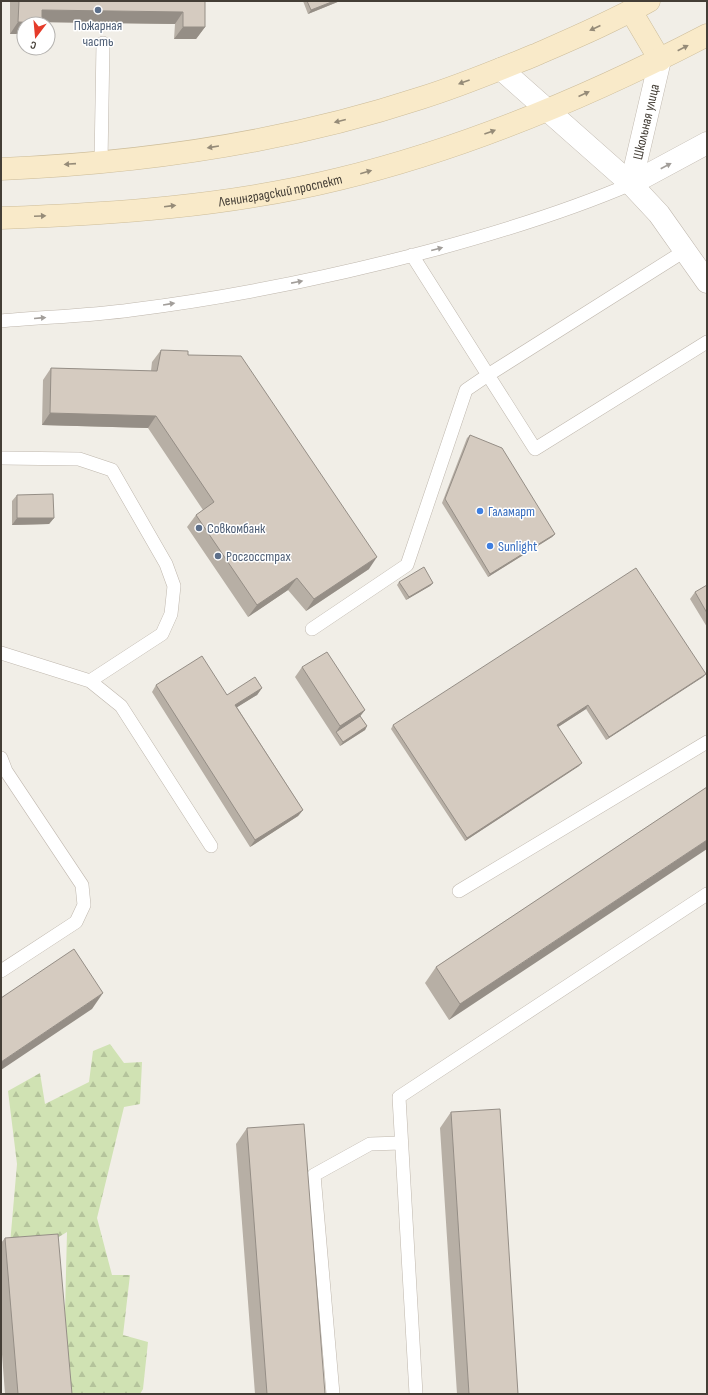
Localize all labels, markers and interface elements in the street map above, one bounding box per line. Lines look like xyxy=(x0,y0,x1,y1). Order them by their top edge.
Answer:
marker: Пожарная часть xyxy=(93,5,103,15)
north arrow xyxy=(16,16,56,56)
place label: Пожарная часть xyxy=(74,17,122,50)
one-way arrow xyxy=(590,25,601,31)
text: С xyxy=(29,38,38,52)
one-way arrow xyxy=(678,44,689,51)
one-way arrow xyxy=(458,80,470,86)
street label: Школьная улица xyxy=(629,82,663,161)
one-way arrow xyxy=(578,91,590,98)
one-way arrow xyxy=(334,118,347,124)
one-way arrow xyxy=(484,129,496,135)
one-way arrow xyxy=(207,144,219,150)
one-way arrow xyxy=(64,160,76,167)
one-way arrow xyxy=(660,163,672,170)
one-way arrow xyxy=(360,168,372,174)
street label: Ленинградский проспект xyxy=(216,170,344,210)
one-way arrow xyxy=(164,203,176,210)
one-way arrow xyxy=(34,213,47,219)
one-way arrow xyxy=(431,245,443,251)
one-way arrow xyxy=(291,279,303,285)
one-way arrow xyxy=(163,301,175,307)
one-way arrow xyxy=(34,314,46,321)
place label: Галамарт xyxy=(488,503,535,520)
marker: Галамарт xyxy=(475,506,485,516)
place label: Совкомбанк xyxy=(207,520,266,537)
marker: Совкомбанк xyxy=(194,523,204,533)
place label: Sunlight xyxy=(498,538,537,555)
marker: Sunlight xyxy=(485,541,495,551)
place label: Росгосстрах xyxy=(226,548,291,565)
marker: Росгосстрах xyxy=(213,551,223,561)

